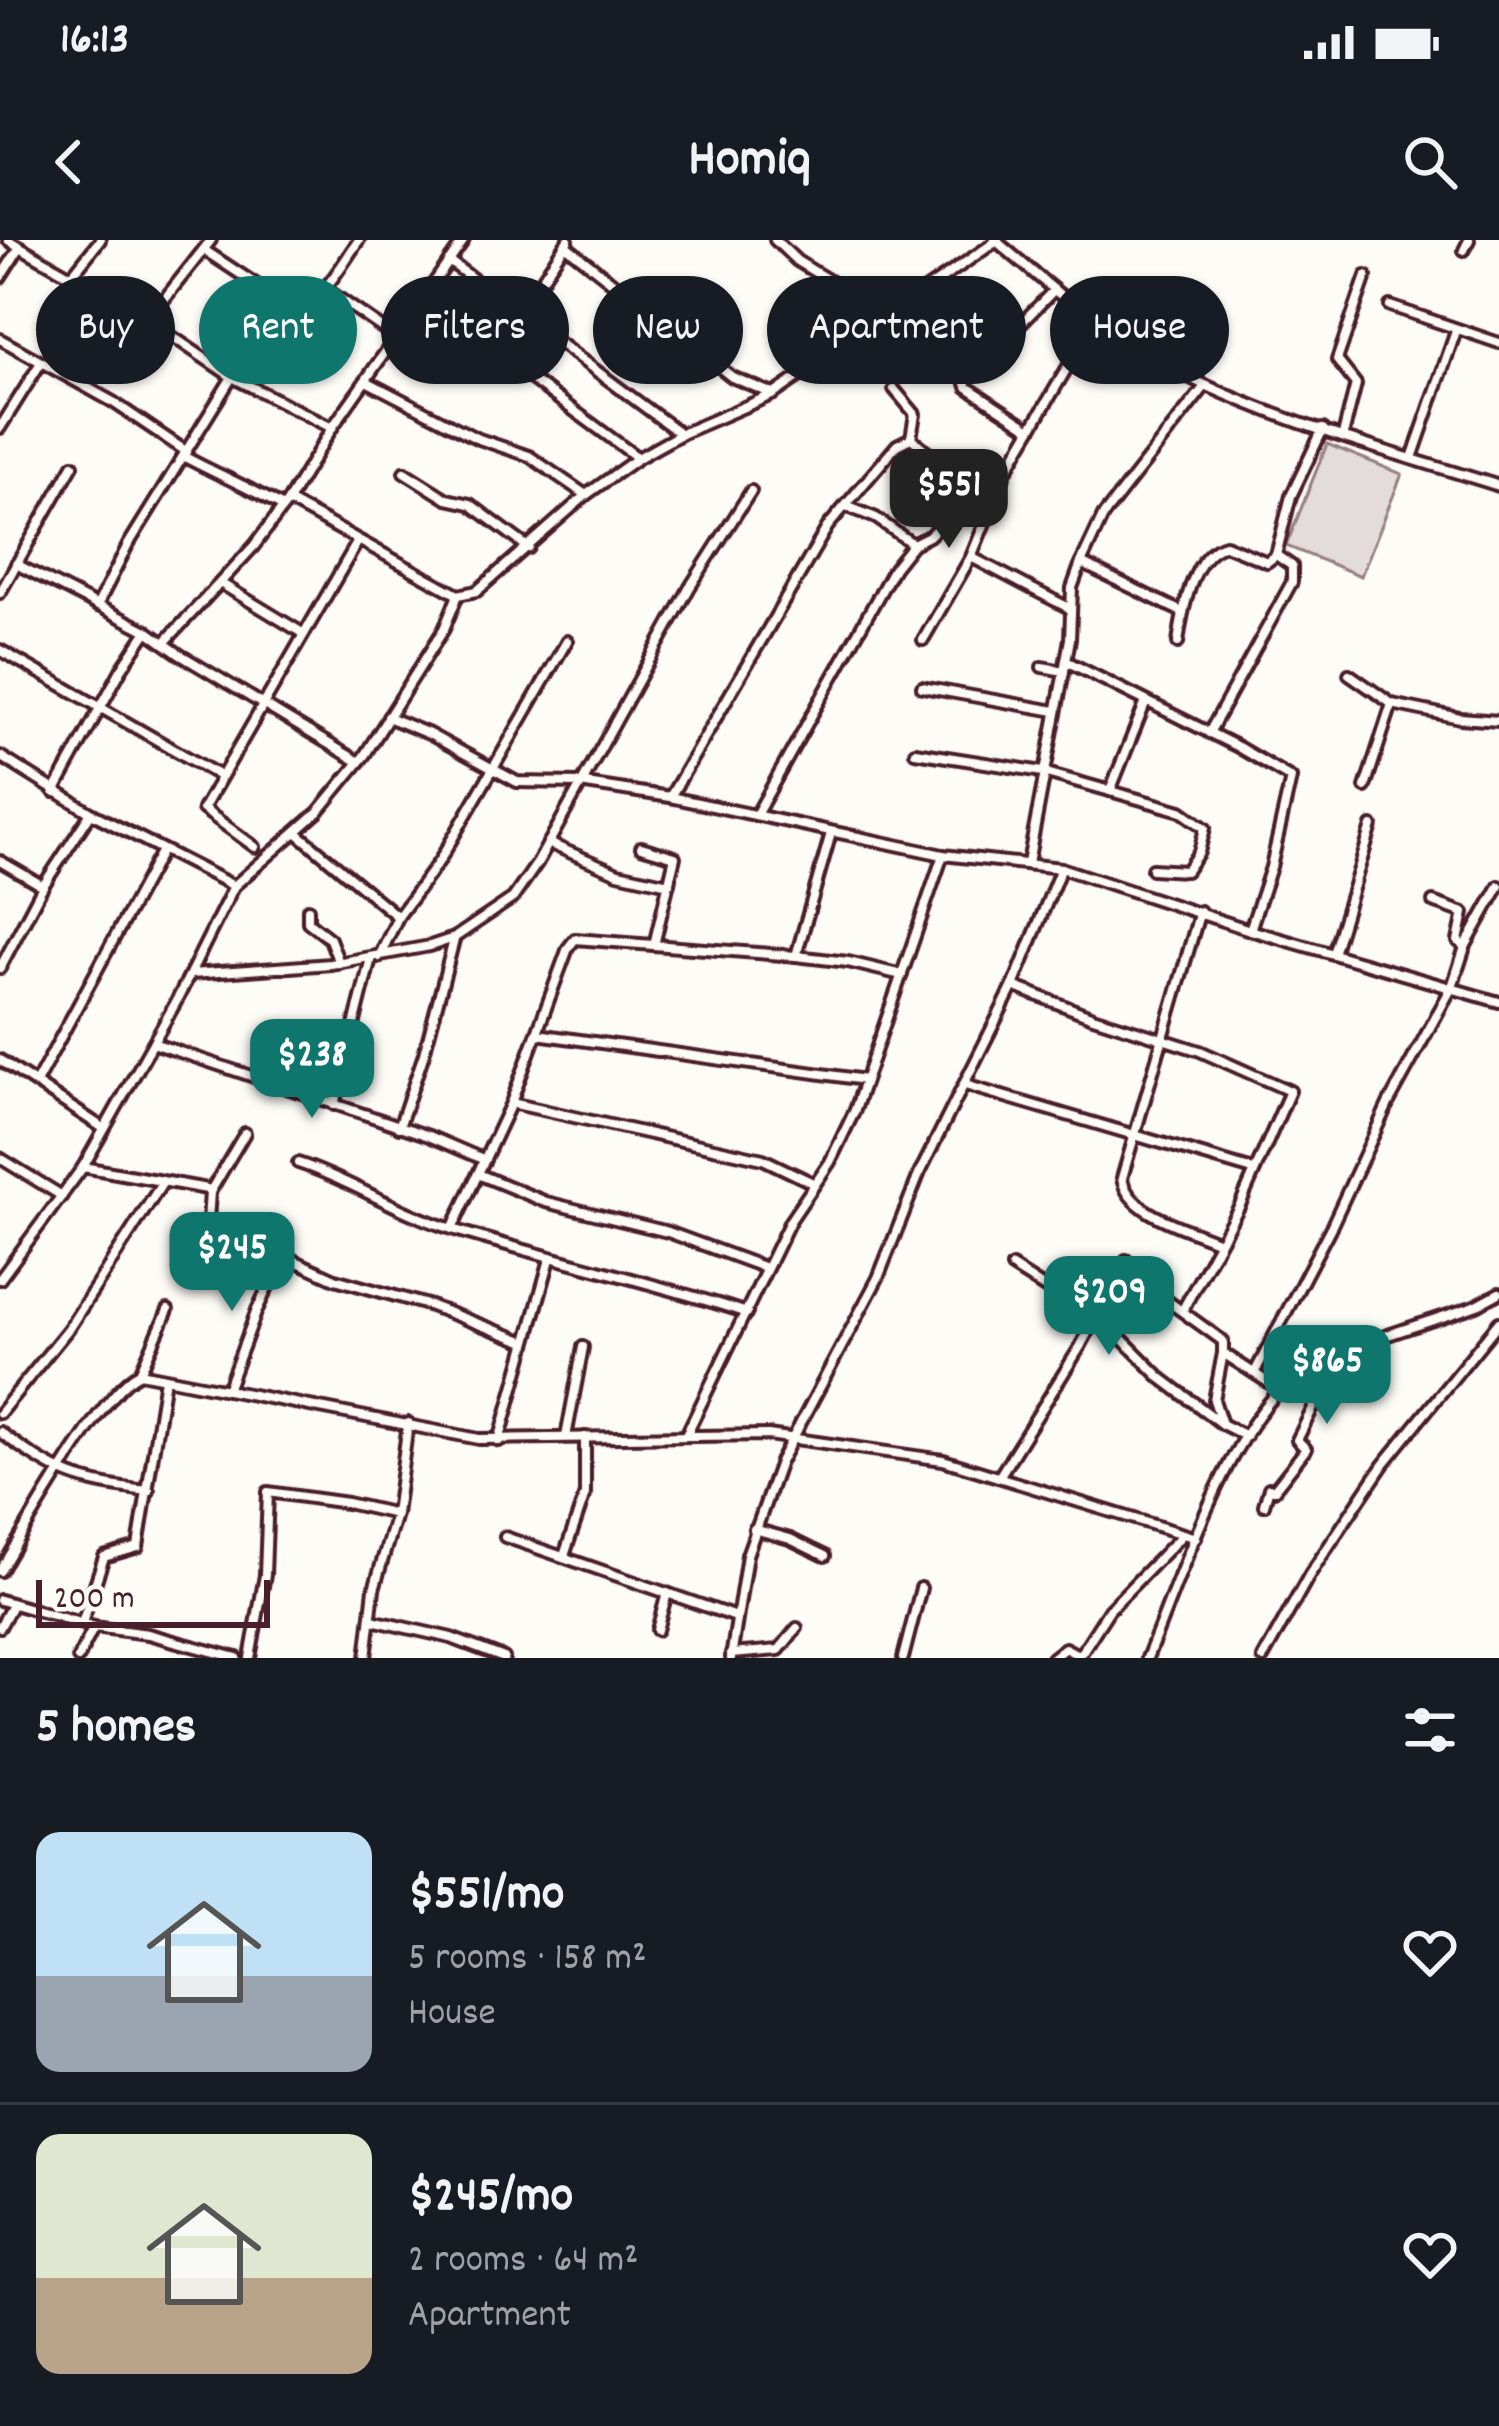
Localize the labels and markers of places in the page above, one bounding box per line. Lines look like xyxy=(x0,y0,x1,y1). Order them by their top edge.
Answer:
pin: $551 xyxy=(878,449,1020,551)
pin: $238 xyxy=(241,1019,383,1121)
pin: $245 xyxy=(161,1212,303,1314)
pin: $209 xyxy=(1038,1256,1180,1358)
pin: $865 xyxy=(1256,1325,1398,1427)

